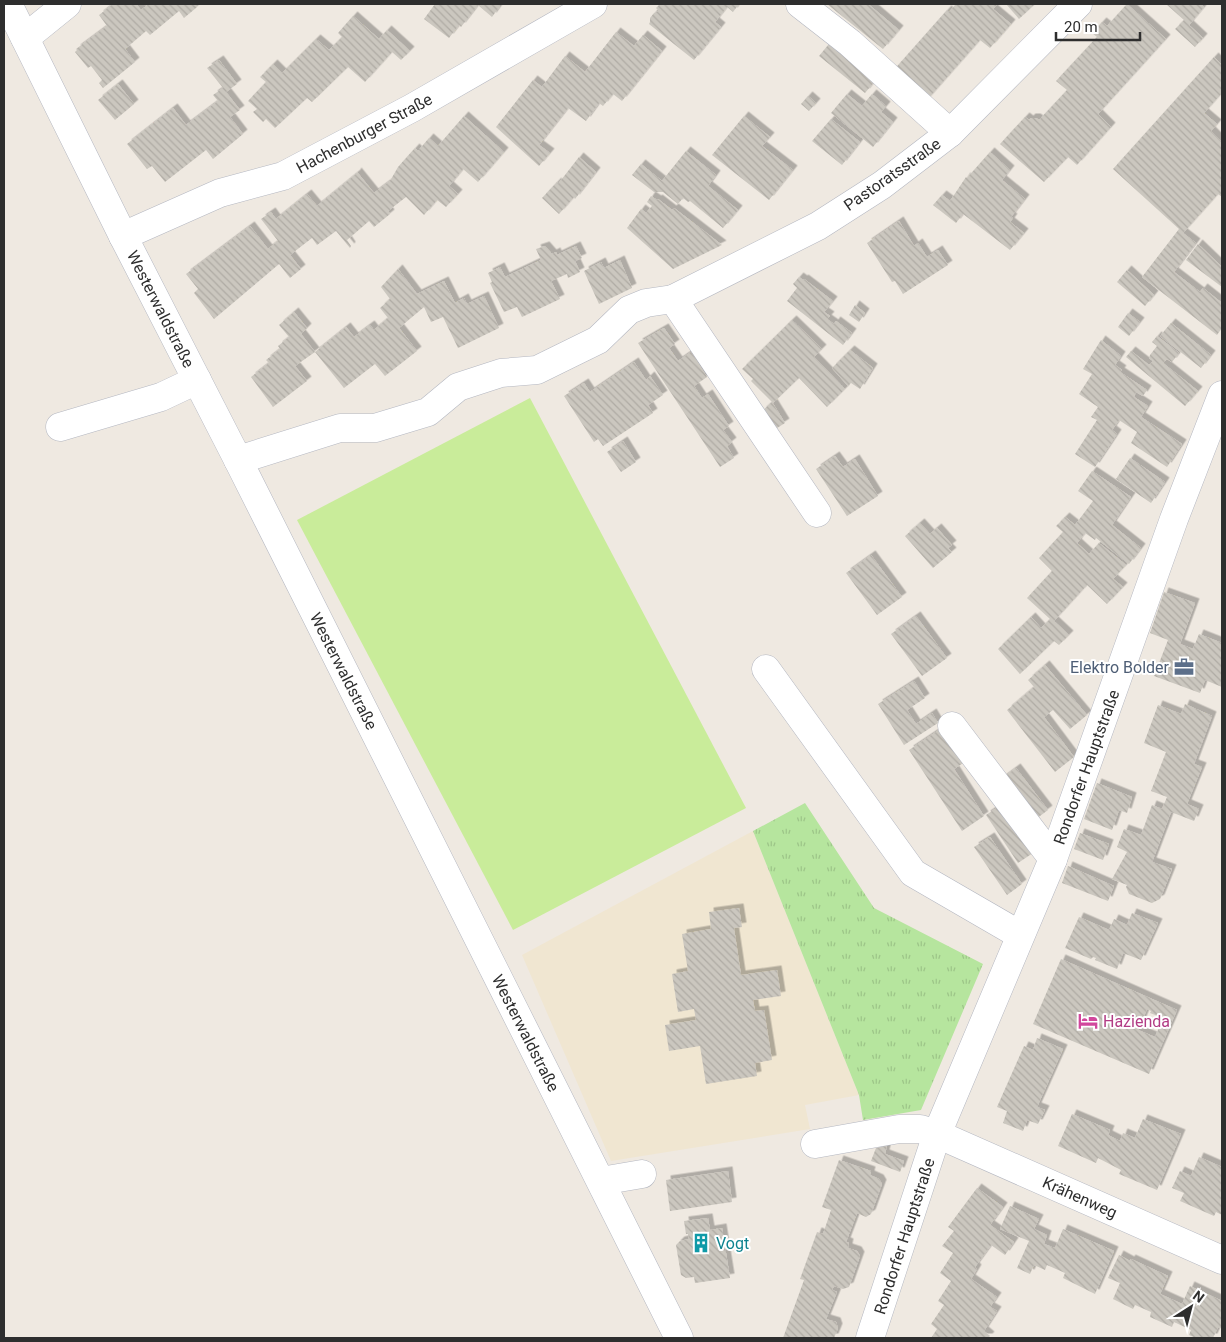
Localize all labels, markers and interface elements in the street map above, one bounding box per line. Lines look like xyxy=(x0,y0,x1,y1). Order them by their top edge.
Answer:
scale bar xyxy=(1056,10,1140,42)
text: 20 m xyxy=(1064,18,1098,36)
street label: Hachenburger Straße xyxy=(293,90,435,177)
street label: Pastoratsstraße xyxy=(840,134,944,215)
street label: Westerwaldstraße xyxy=(123,247,198,371)
street label: Westerwaldstraße xyxy=(306,609,381,733)
office icon: Elektro Bolder xyxy=(1173,656,1195,678)
place label: Elektro Bolder xyxy=(1070,658,1170,677)
street label: Rondorfer Hauptstraße xyxy=(1050,687,1123,847)
street label: Westerwaldstraße xyxy=(488,971,563,1095)
hotel icon: Hazienda xyxy=(1077,1010,1099,1032)
place label: Hazienda xyxy=(1103,1012,1170,1031)
street label: Rondorfer Hauptstraße xyxy=(870,1156,939,1317)
street label: Krähenweg xyxy=(1040,1173,1120,1222)
building icon: Vogt xyxy=(690,1232,712,1254)
place label: Vogt xyxy=(716,1234,749,1253)
north arrow xyxy=(1166,1282,1216,1332)
text: N xyxy=(1190,1287,1207,1306)

